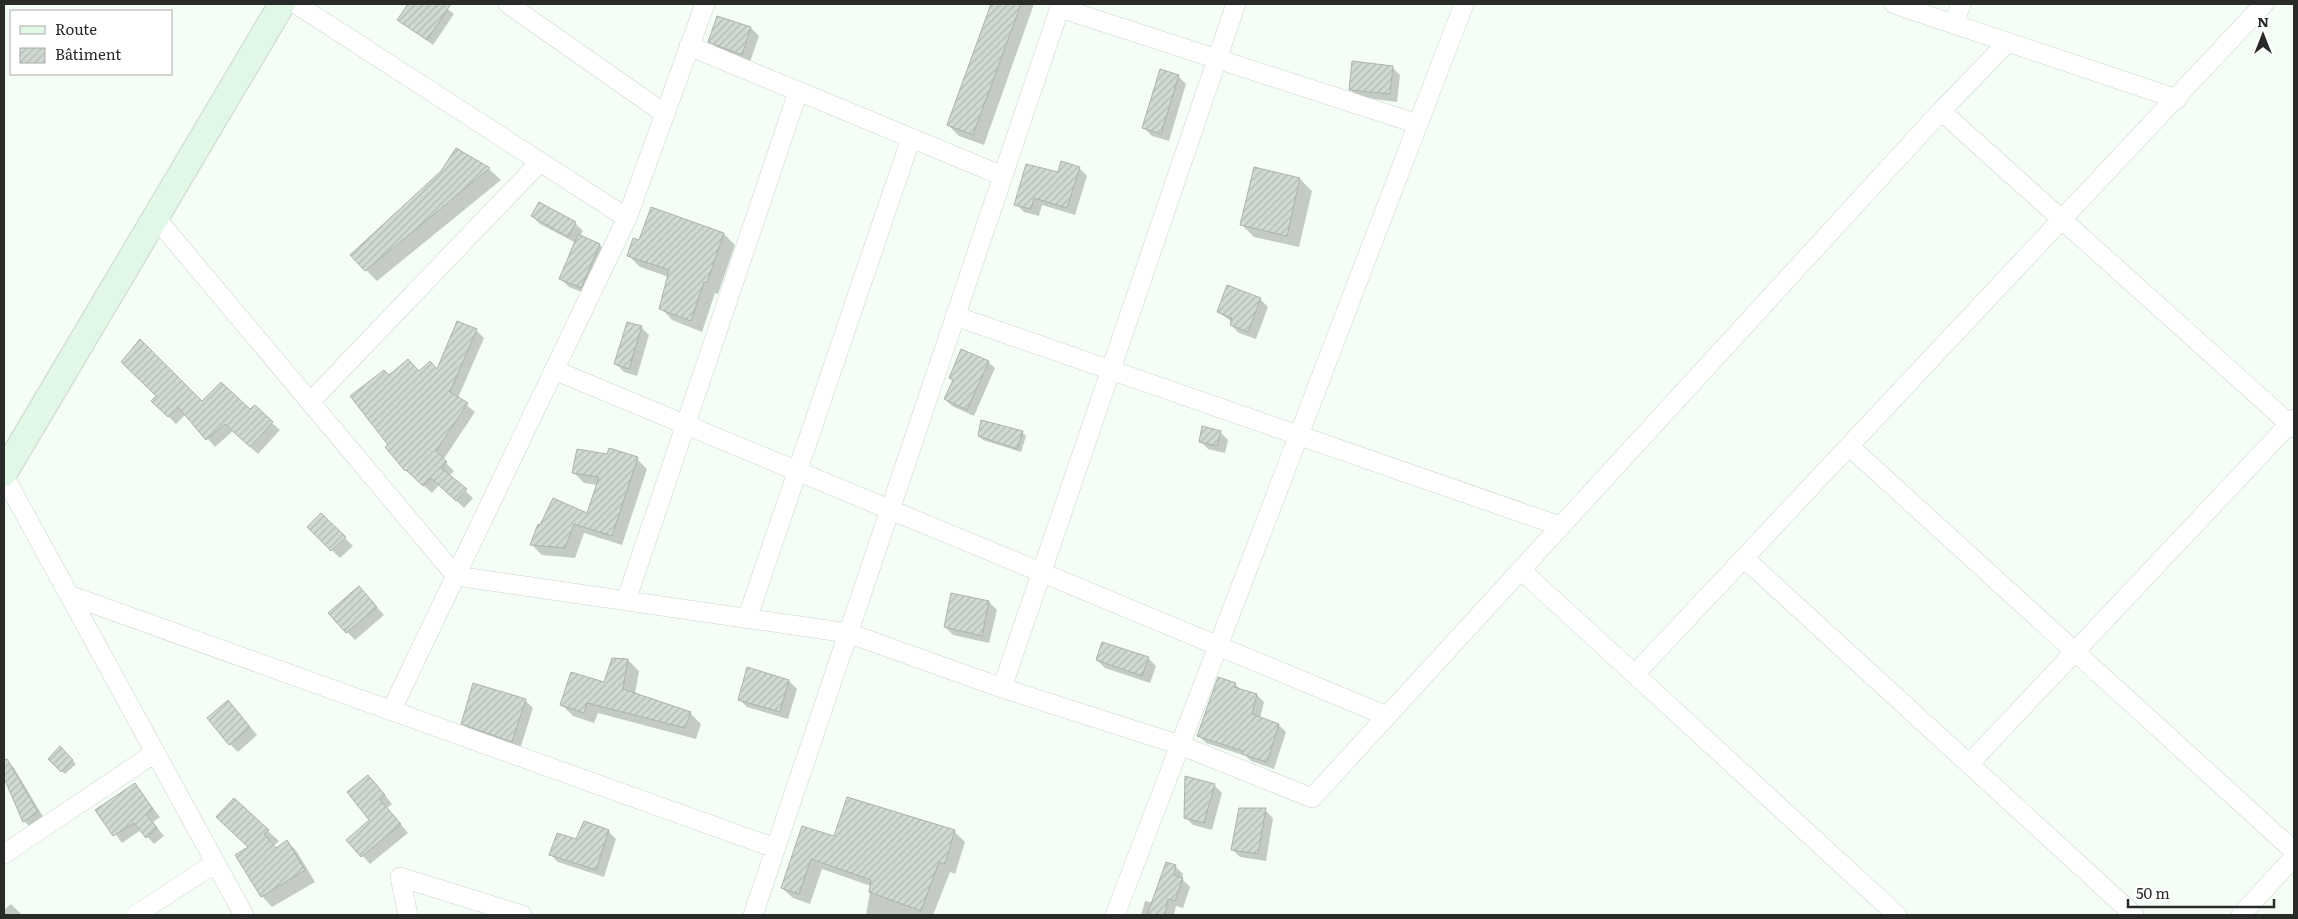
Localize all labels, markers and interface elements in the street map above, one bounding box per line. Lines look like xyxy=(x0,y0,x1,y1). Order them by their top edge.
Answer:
legend xyxy=(10,10,172,75)
north arrow xyxy=(2238,10,2288,60)
text: N xyxy=(2257,11,2269,31)
text: Route xyxy=(55,17,97,40)
text: Bâtiment xyxy=(55,42,121,65)
scale bar xyxy=(2128,876,2274,908)
text: 50 m xyxy=(2136,881,2170,904)

